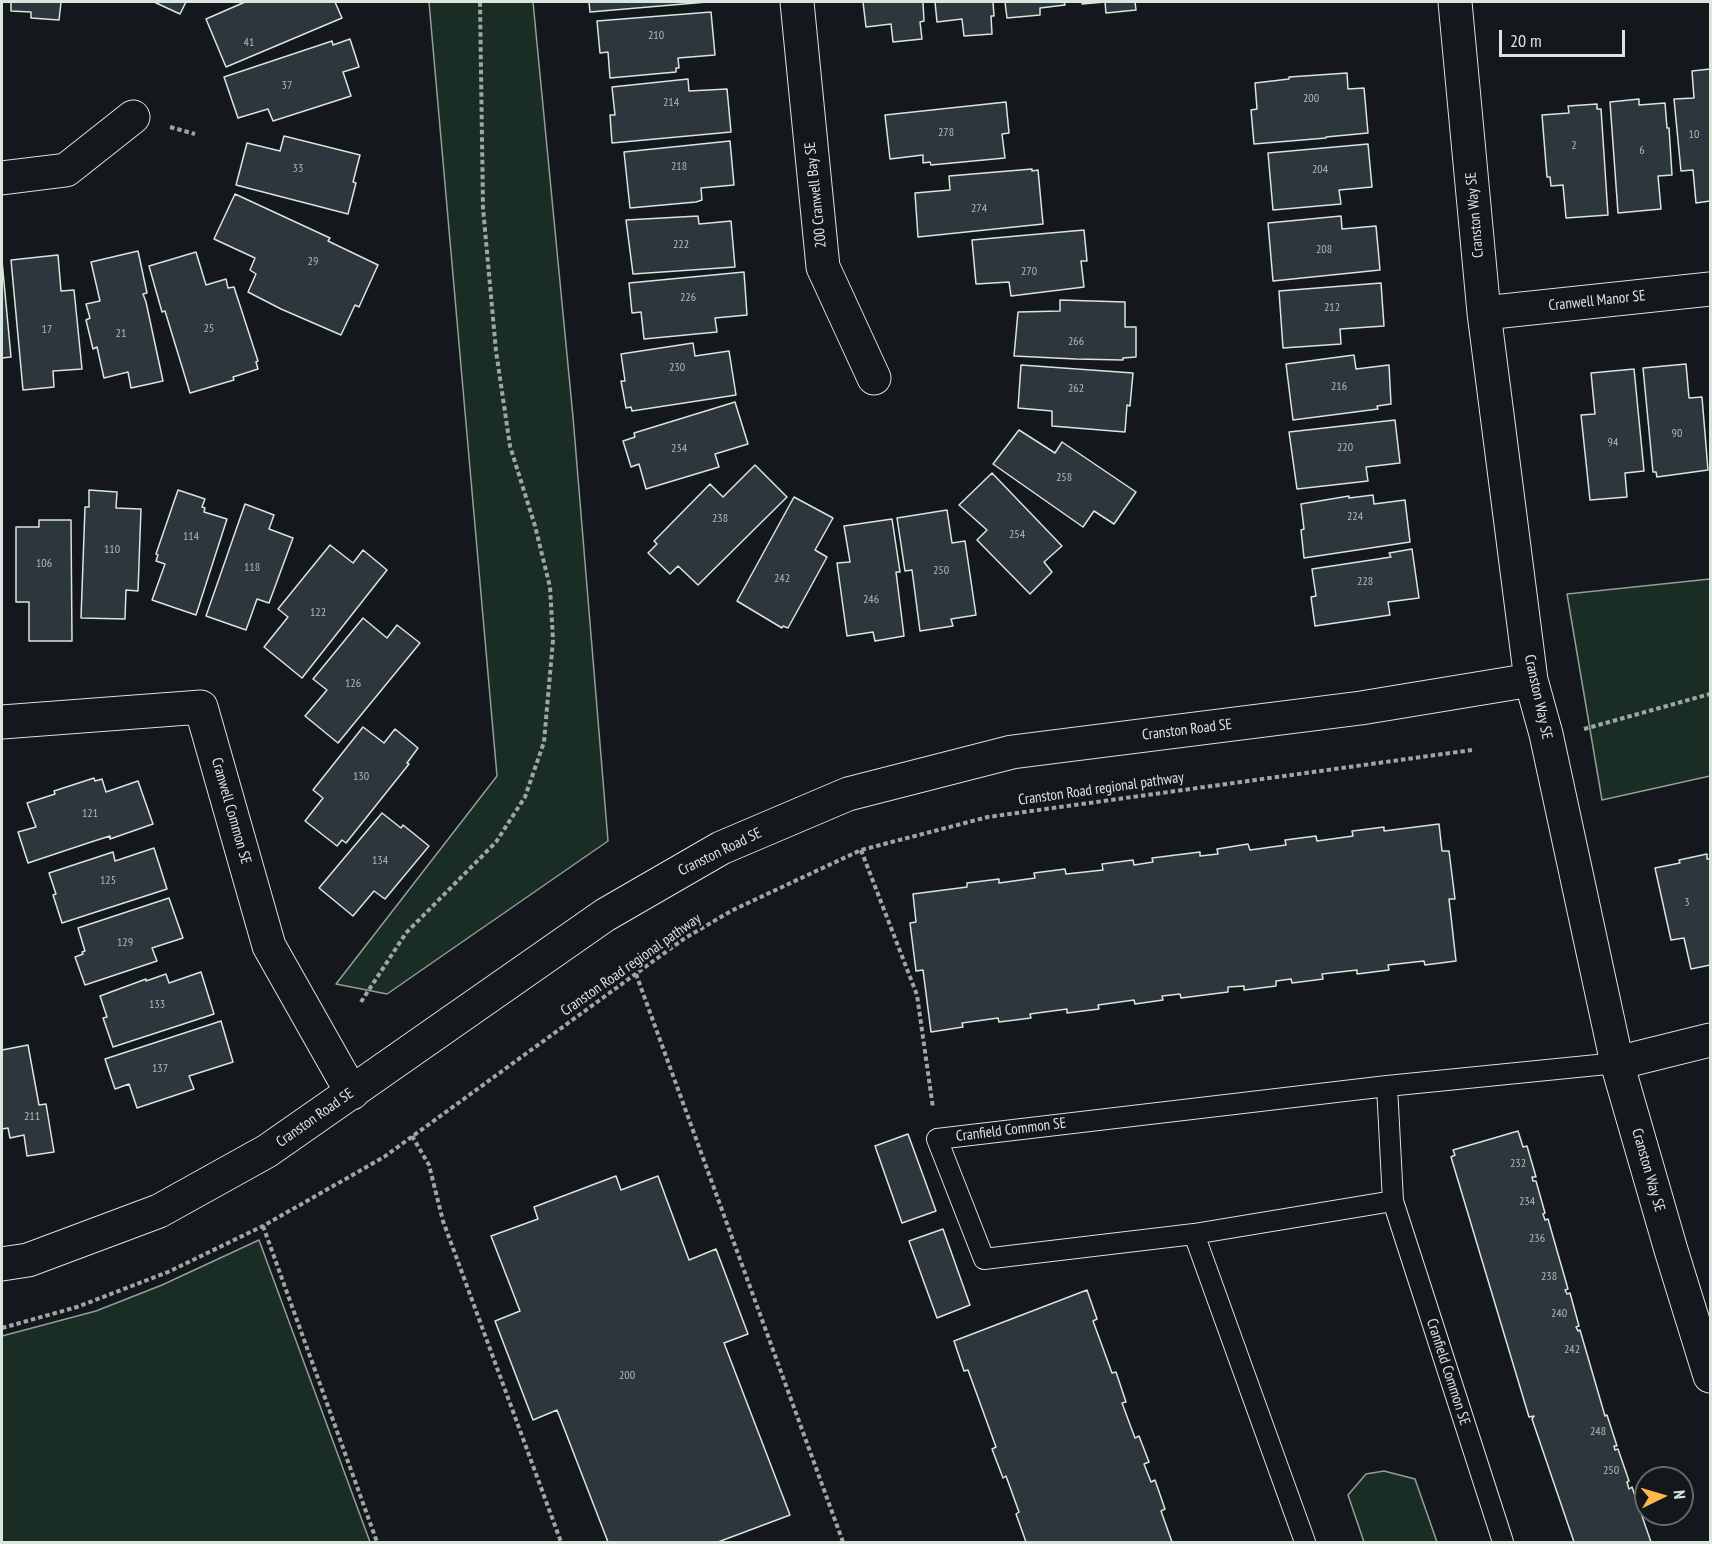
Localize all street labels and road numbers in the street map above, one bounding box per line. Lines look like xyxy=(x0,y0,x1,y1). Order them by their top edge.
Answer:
street label: 200 Cranwell Bay SE xyxy=(801,141,831,249)
street label: Cranston Way SE xyxy=(1462,171,1488,259)
street label: Cranwell Manor SE xyxy=(1548,287,1646,315)
street label: Cranston Way SE xyxy=(1520,653,1556,741)
street label: Cranston Road SE xyxy=(1141,716,1233,744)
street label: Cranwell Common SE xyxy=(207,756,255,866)
street label: Cranston Road regional pathway xyxy=(1017,768,1185,810)
street label: Cranston Road SE xyxy=(675,824,765,880)
street label: Cranston Road regional pathway xyxy=(557,910,705,1020)
street label: Cranston Road SE xyxy=(273,1085,357,1151)
street label: Cranfield Common SE xyxy=(955,1114,1067,1146)
street label: Cranston Way SE xyxy=(1628,1126,1668,1214)
street label: Cranfield Common SE xyxy=(1422,1317,1474,1427)

